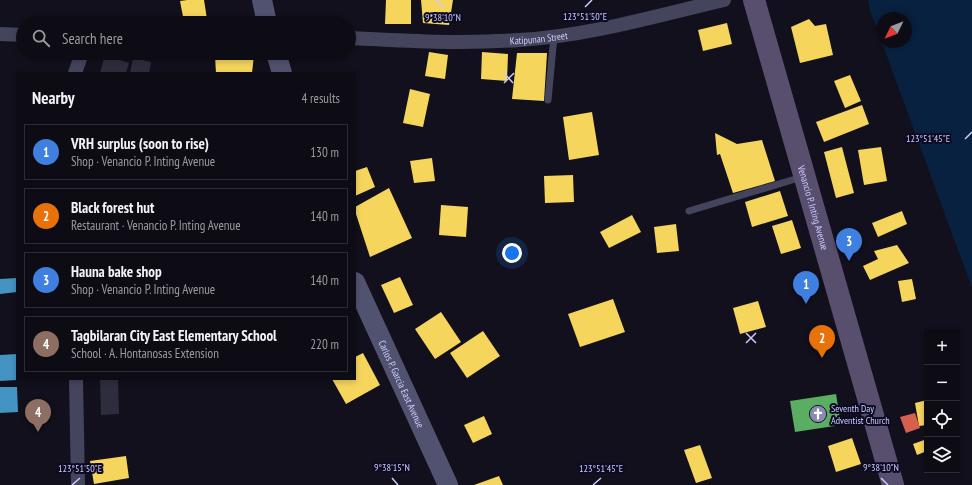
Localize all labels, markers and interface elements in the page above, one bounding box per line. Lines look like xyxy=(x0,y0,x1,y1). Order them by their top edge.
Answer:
text: 123°51'50"E xyxy=(563,10,607,23)
text: 9°38'10"N xyxy=(425,11,461,24)
north arrow xyxy=(876,12,912,48)
search box xyxy=(16,16,356,60)
icon: search xyxy=(30,27,52,49)
text: Search here xyxy=(62,29,123,48)
street label: Katipunan Street xyxy=(510,29,569,48)
text: Nearby xyxy=(32,87,75,109)
text: 4 results xyxy=(301,90,340,107)
text: 123°51'45"E xyxy=(906,132,950,145)
text: VRH surplus (soon to rise) xyxy=(71,134,209,153)
text: 1 xyxy=(43,144,49,161)
text: 130 m xyxy=(310,144,339,161)
text: Shop · Venancio P. Inting Avenue xyxy=(71,153,215,170)
street label: Venancio P. Inting Avenue xyxy=(794,163,831,252)
text: Black forest hut xyxy=(71,198,154,217)
text: 2 xyxy=(43,208,49,225)
text: 140 m xyxy=(310,208,339,225)
text: Restaurant · Venancio P. Inting Avenue xyxy=(71,217,241,234)
pin: 3 xyxy=(836,228,862,261)
your location xyxy=(502,243,522,263)
text: Hauna bake shop xyxy=(71,262,162,281)
pin: 1 xyxy=(793,271,819,304)
text: 3 xyxy=(43,272,49,289)
text: 140 m xyxy=(310,272,339,289)
text: Shop · Venancio P. Inting Avenue xyxy=(71,281,215,298)
pin: 2 xyxy=(809,325,835,358)
text: Tagbilaran City East Elementary School xyxy=(71,326,277,345)
map controls xyxy=(924,329,960,473)
button: + xyxy=(924,329,960,365)
text: 4 xyxy=(43,336,49,353)
text: 220 m xyxy=(310,336,339,353)
street label: Carlos P. Garcia East Avenue xyxy=(375,338,427,430)
text: School · A. Hontanosas Extension xyxy=(71,345,219,362)
button: − xyxy=(924,365,960,401)
pin: 4 xyxy=(25,399,51,432)
button: locate xyxy=(924,401,960,437)
place label: Seventh Day Adventist Church xyxy=(831,402,890,427)
church icon: Seventh Day Adventist Church xyxy=(808,404,828,424)
button: layers xyxy=(924,437,960,473)
text: 9°38'15"N xyxy=(374,461,410,474)
text: 9°38'10"N xyxy=(863,461,899,474)
text: 123°51'50"E xyxy=(58,462,102,475)
text: 123°51'45"E xyxy=(579,462,623,475)

